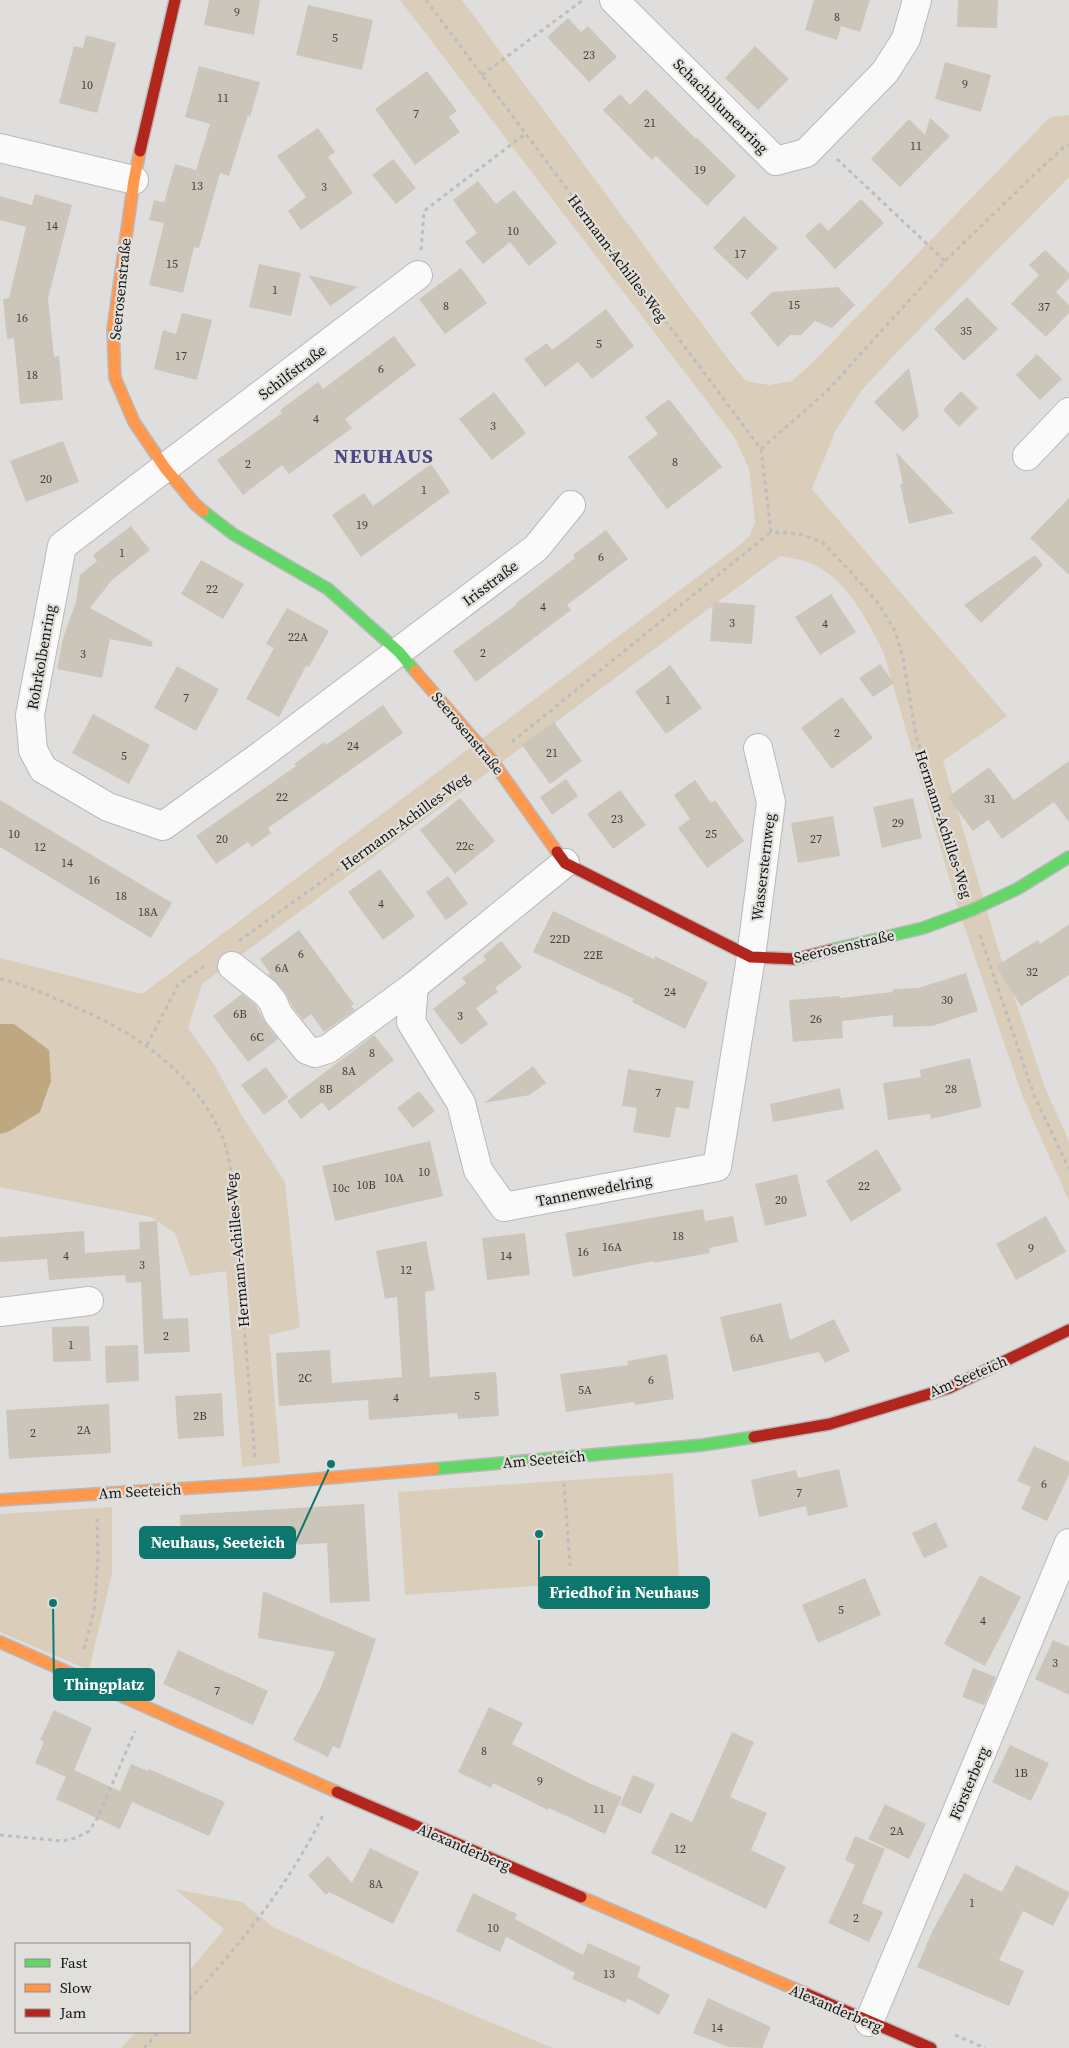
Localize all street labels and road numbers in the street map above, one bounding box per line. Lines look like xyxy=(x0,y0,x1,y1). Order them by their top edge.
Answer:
street label: Schachblumenring xyxy=(669,54,774,159)
street label: Hermann-Achilles-Weg xyxy=(563,190,673,326)
street label: Seerosenstraße xyxy=(104,237,136,341)
street label: Schilfstraße xyxy=(254,339,330,404)
street label: Irisstraße xyxy=(458,555,522,611)
street label: Rohrkolbenring xyxy=(21,603,61,711)
street label: Seerosenstraße xyxy=(427,687,509,779)
street label: Hermann-Achilles-Weg xyxy=(910,747,978,901)
street label: Hermann-Achilles-Weg xyxy=(336,767,474,875)
street label: Wassersternweg xyxy=(746,812,780,922)
street label: Seerosenstraße xyxy=(792,924,897,968)
street label: Tannenwedelring xyxy=(534,1168,654,1212)
street label: Hermann-Achilles-Weg xyxy=(220,1172,254,1328)
street label: Am Seeteich xyxy=(926,1350,1010,1402)
street label: Am Seeteich xyxy=(502,1445,586,1473)
street label: Am Seeteich xyxy=(98,1478,182,1504)
street label: Försterberg xyxy=(944,1743,994,1823)
street label: Alexanderberg xyxy=(414,1818,514,1876)
street label: Alexanderberg xyxy=(786,1979,886,2037)

